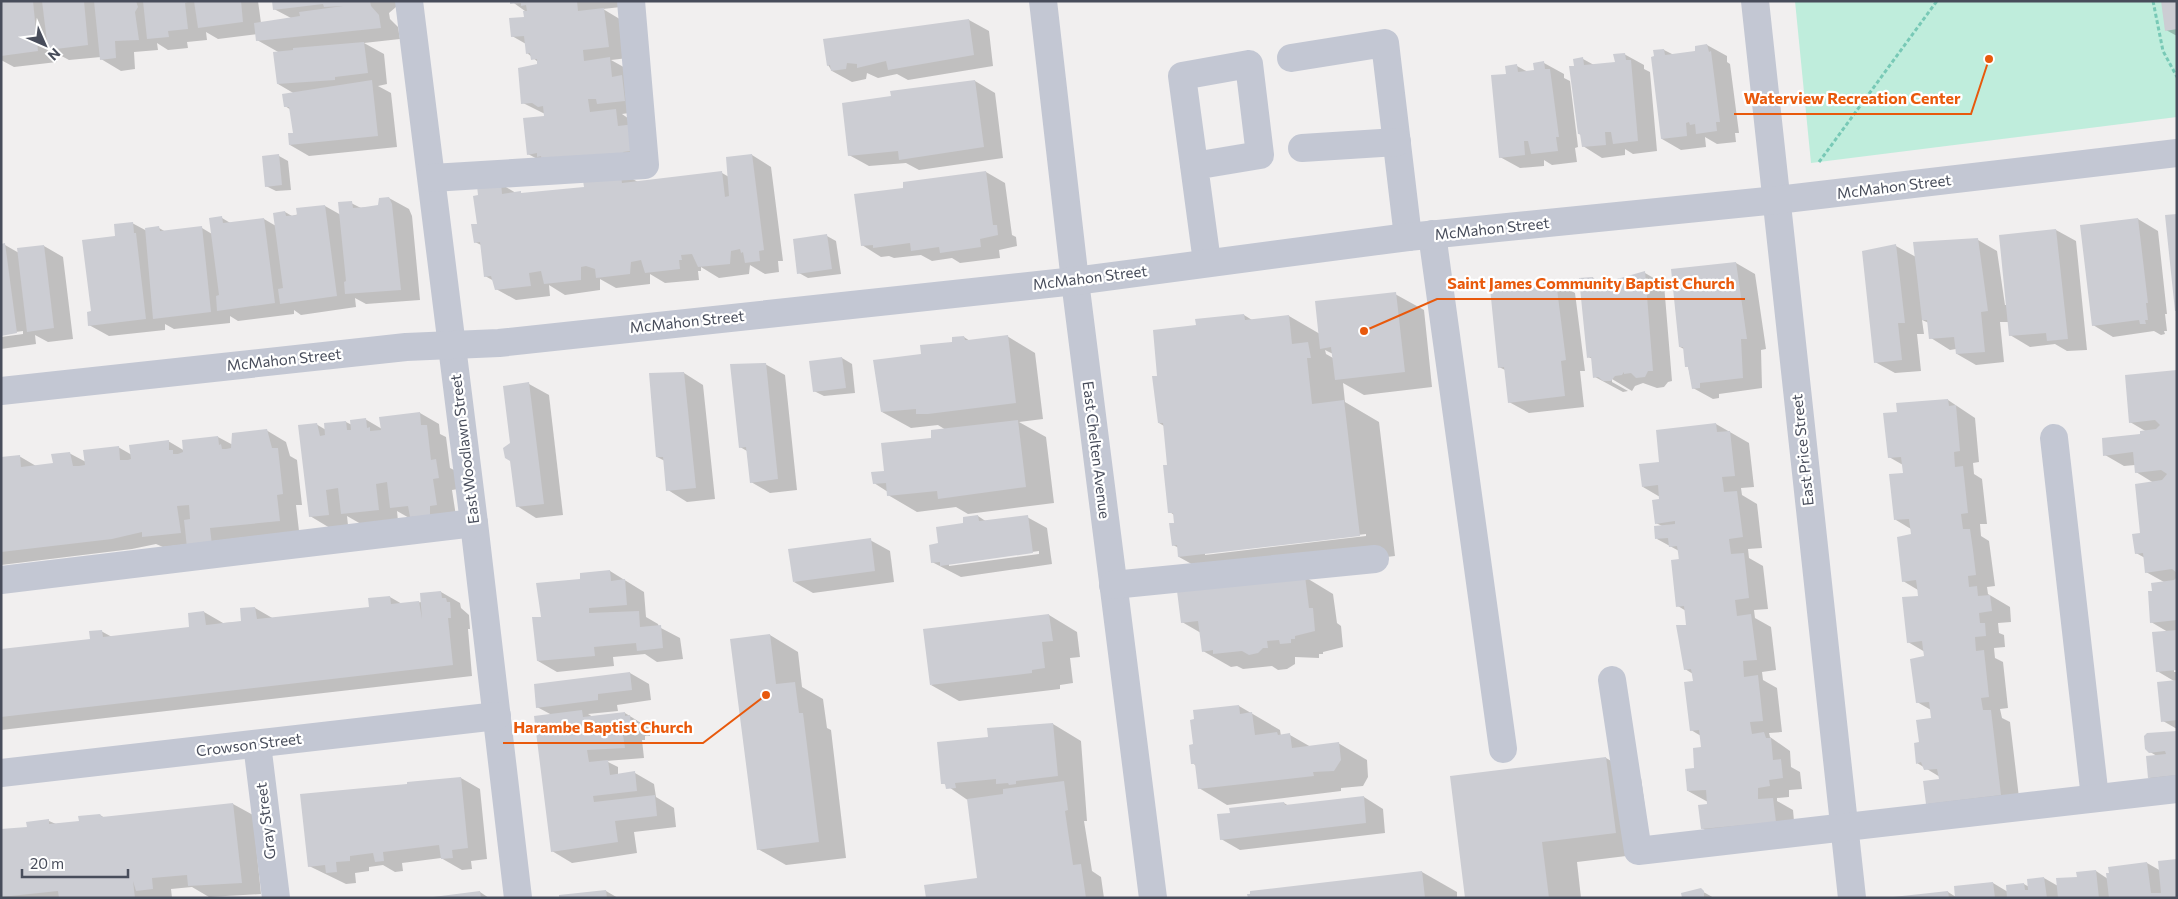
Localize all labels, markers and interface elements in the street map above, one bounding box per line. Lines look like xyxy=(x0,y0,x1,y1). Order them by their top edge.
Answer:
north arrow xyxy=(20,20,70,70)
text: N xyxy=(45,45,64,64)
callout: Waterview Recreation Center xyxy=(1734,83,1971,114)
text: Waterview Recreation Center xyxy=(1744,88,1961,107)
street label: McMahon Street xyxy=(1836,170,1952,202)
street label: McMahon Street xyxy=(1434,213,1550,243)
street label: McMahon Street xyxy=(1032,261,1148,293)
callout: Saint James Community Baptist Church xyxy=(1437,268,1745,299)
text: Saint James Community Baptist Church xyxy=(1447,273,1735,292)
street label: McMahon Street xyxy=(629,306,745,336)
street label: McMahon Street xyxy=(226,344,342,374)
street label: East Woodlawn Street xyxy=(446,373,482,525)
street label: East Chelten Avenue xyxy=(1080,380,1114,520)
street label: East Price Street xyxy=(1787,393,1817,507)
callout: Harambe Baptist Church xyxy=(503,712,703,743)
text: Harambe Baptist Church xyxy=(513,717,693,736)
street label: Crowson Street xyxy=(195,729,303,759)
street label: Gray Street xyxy=(251,782,279,861)
scale bar xyxy=(22,846,129,878)
text: 20 m xyxy=(30,854,64,872)

